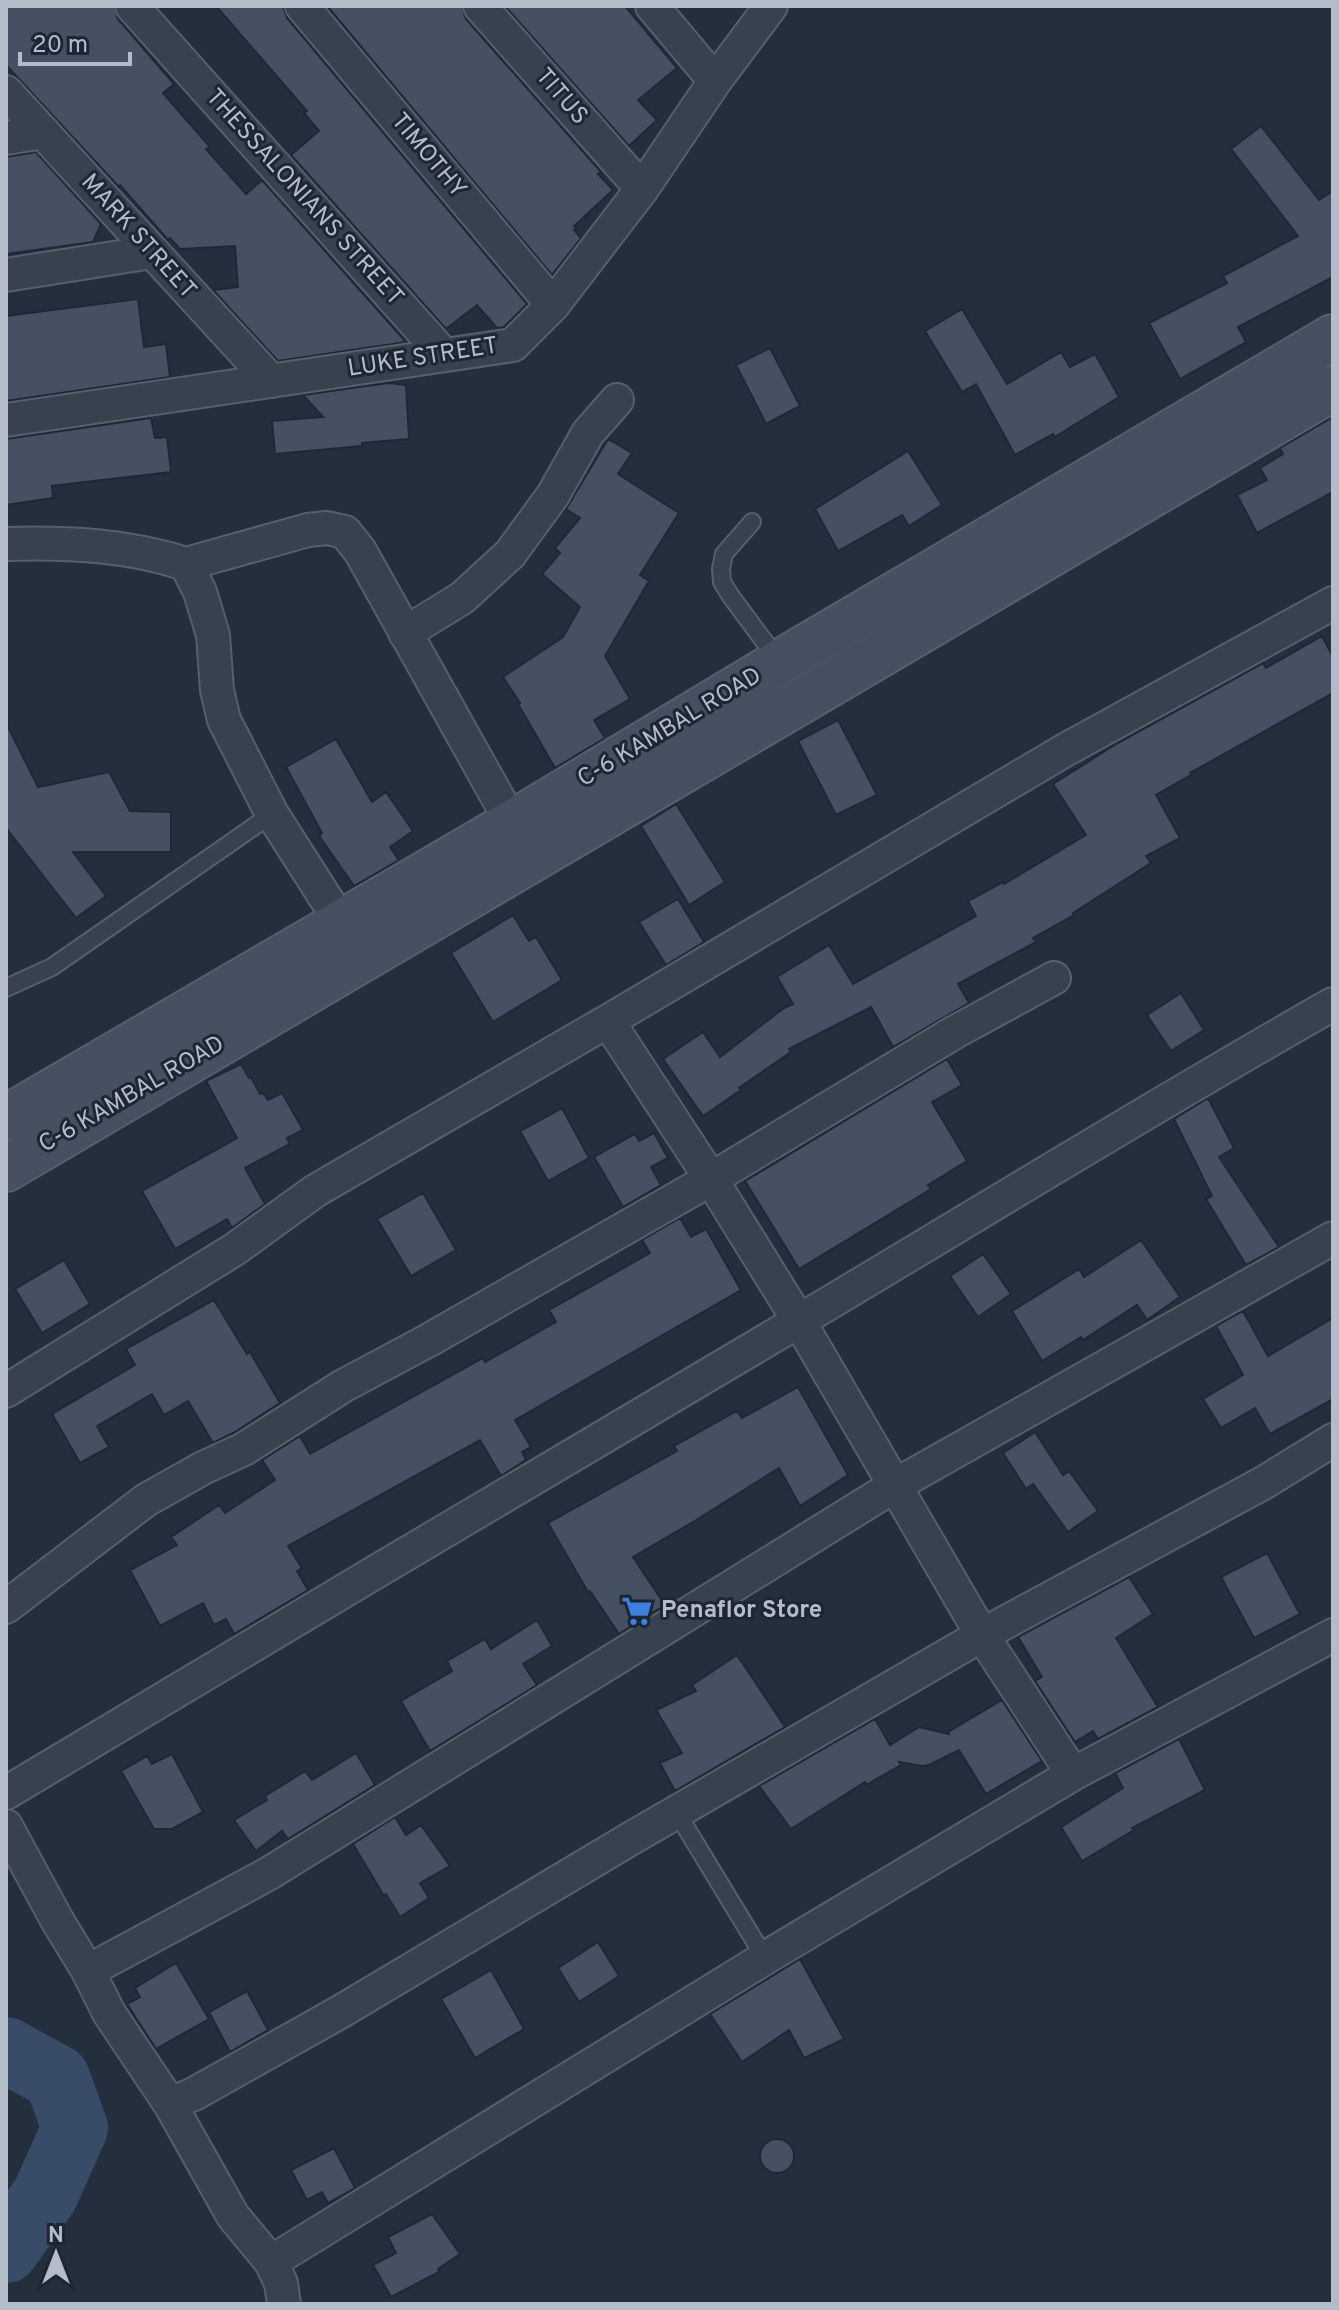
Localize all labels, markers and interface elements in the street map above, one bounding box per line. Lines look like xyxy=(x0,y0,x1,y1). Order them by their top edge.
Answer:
scale bar xyxy=(20,16,130,66)
text: 20 m xyxy=(32,31,88,61)
street label: TITUS xyxy=(528,62,594,132)
street label: THESSALONIANS STREET xyxy=(199,83,409,313)
street label: TIMOTHY xyxy=(384,107,472,205)
street label: MARK STREET xyxy=(74,168,202,306)
street label: LUKE STREET xyxy=(346,331,500,385)
street label: C-6 KAMBAL ROAD xyxy=(573,661,767,795)
street label: C-6 KAMBAL ROAD xyxy=(34,1030,230,1160)
supermarket icon: Penaflor Store xyxy=(620,1594,654,1628)
place label: Penaflor Store xyxy=(661,1596,822,1626)
north arrow xyxy=(16,2214,96,2294)
text: N xyxy=(48,2223,64,2250)

